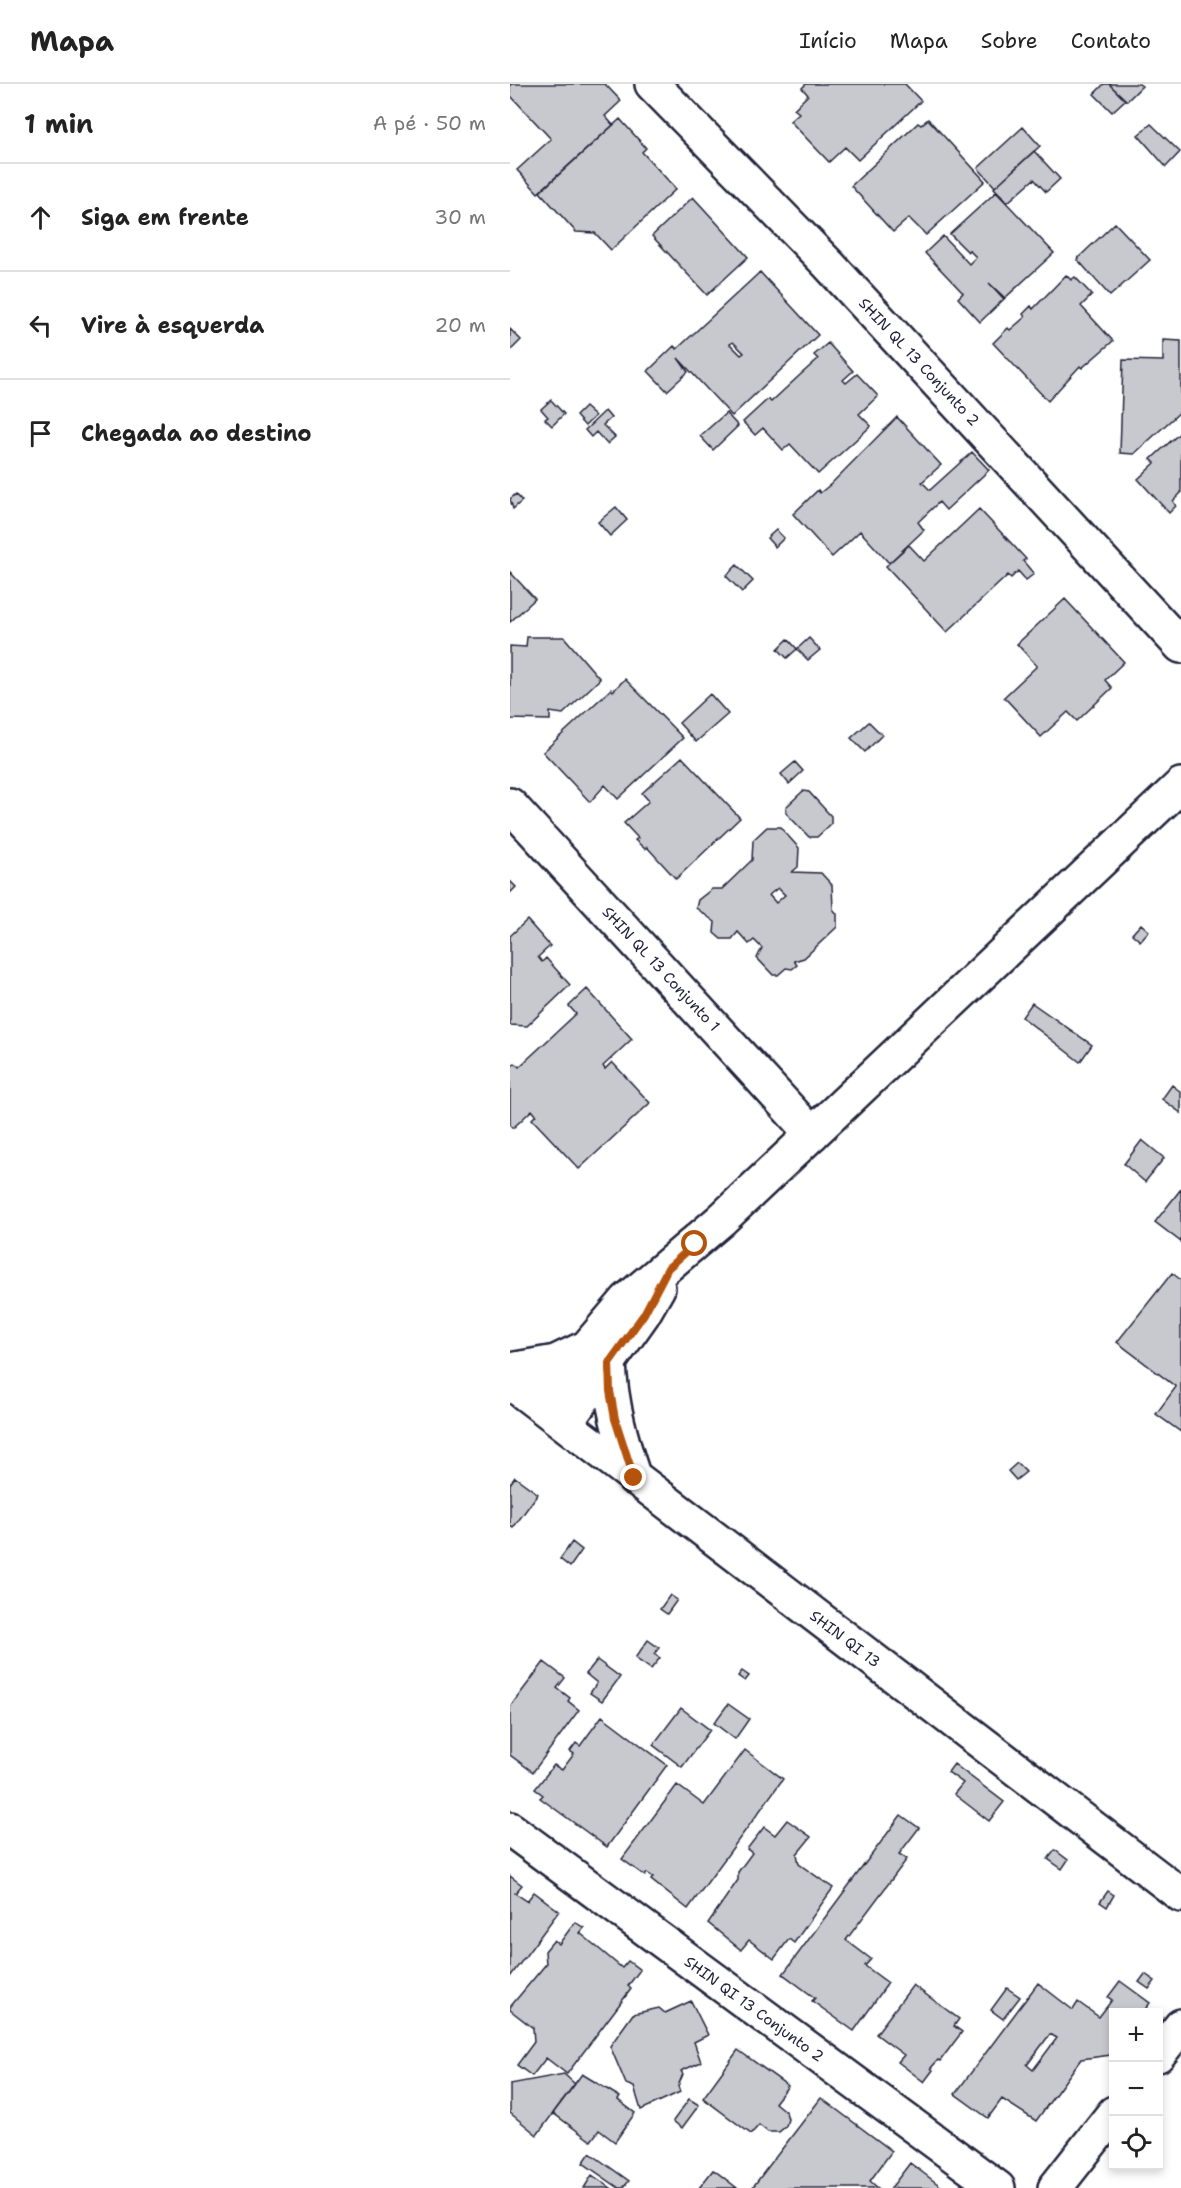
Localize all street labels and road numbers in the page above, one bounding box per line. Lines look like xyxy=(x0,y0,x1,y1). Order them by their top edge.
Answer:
street label: SHIN QL 13 Conjunto 2 xyxy=(854,294,984,430)
street label: SHIN QL 13 Conjunto 1 xyxy=(598,902,724,1036)
street label: SHIN QI 13 xyxy=(806,1606,884,1672)
street label: SHIN QI 13 Conjunto 2 xyxy=(680,1952,828,2066)

